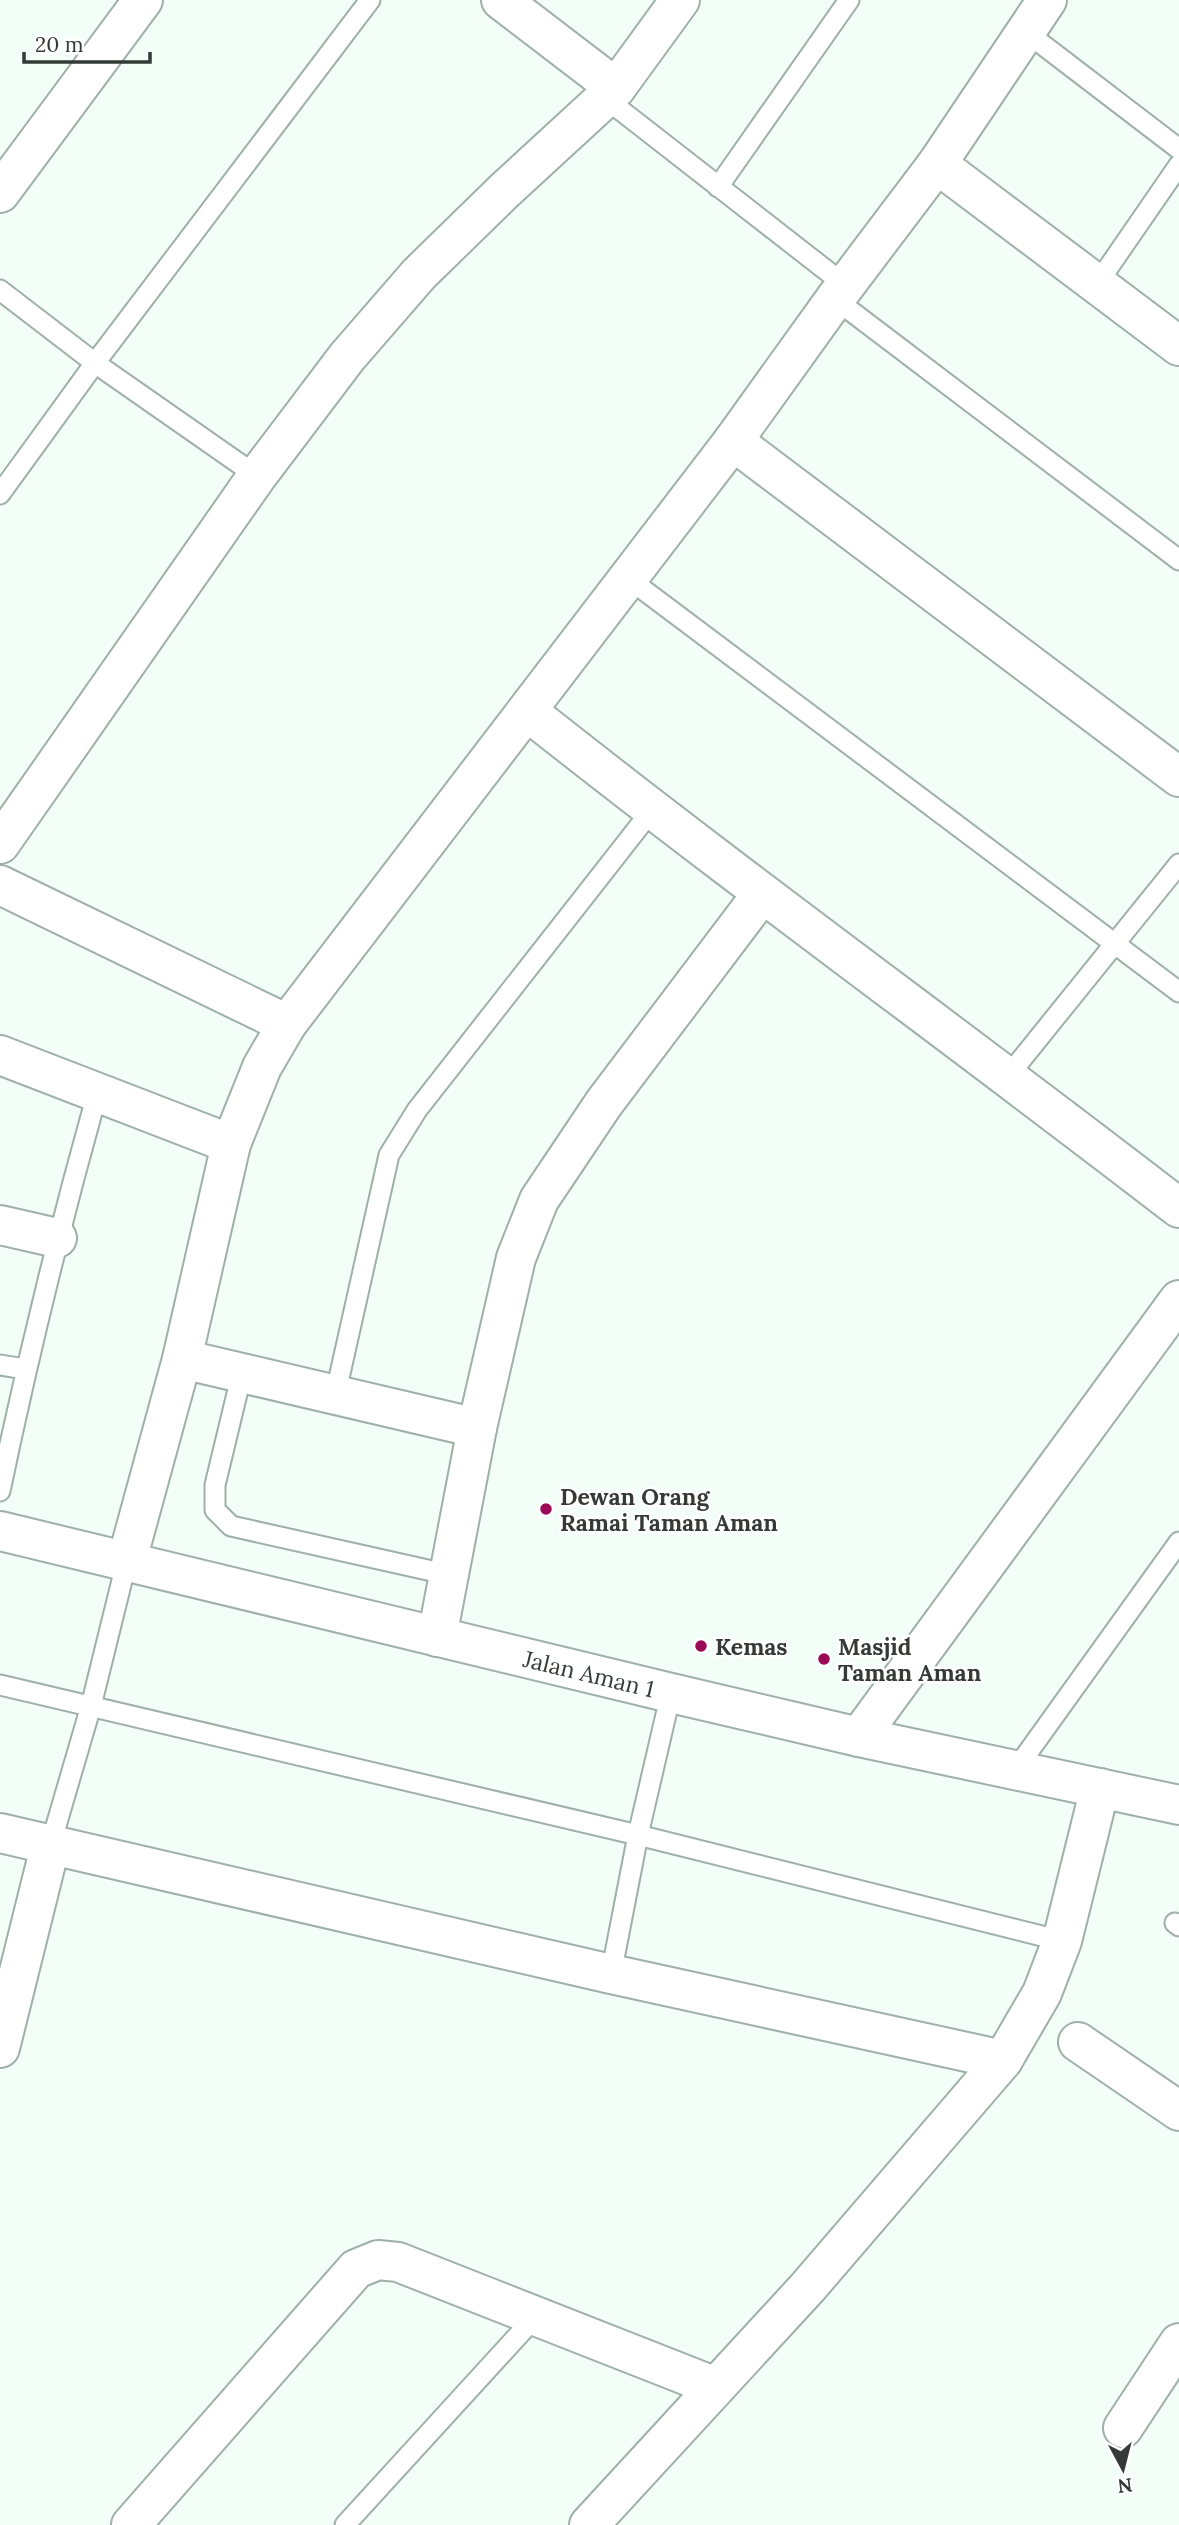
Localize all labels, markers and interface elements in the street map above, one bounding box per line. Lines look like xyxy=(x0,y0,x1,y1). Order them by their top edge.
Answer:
scale bar xyxy=(24,21,150,65)
text: 20 m xyxy=(35,31,84,58)
place label: Dewan Orang Ramai Taman Aman xyxy=(560,1482,778,1537)
marker: Dewan Orang Ramai Taman Aman xyxy=(538,1501,554,1517)
place label: Kemas xyxy=(715,1632,788,1661)
place label: Masjid Taman Aman xyxy=(838,1632,982,1687)
marker: Kemas xyxy=(693,1638,709,1654)
street label: Jalan Aman 1 xyxy=(520,1643,657,1703)
marker: Masjid Taman Aman xyxy=(816,1651,832,1667)
north arrow xyxy=(1088,2434,1158,2504)
text: N xyxy=(1116,2473,1134,2499)

